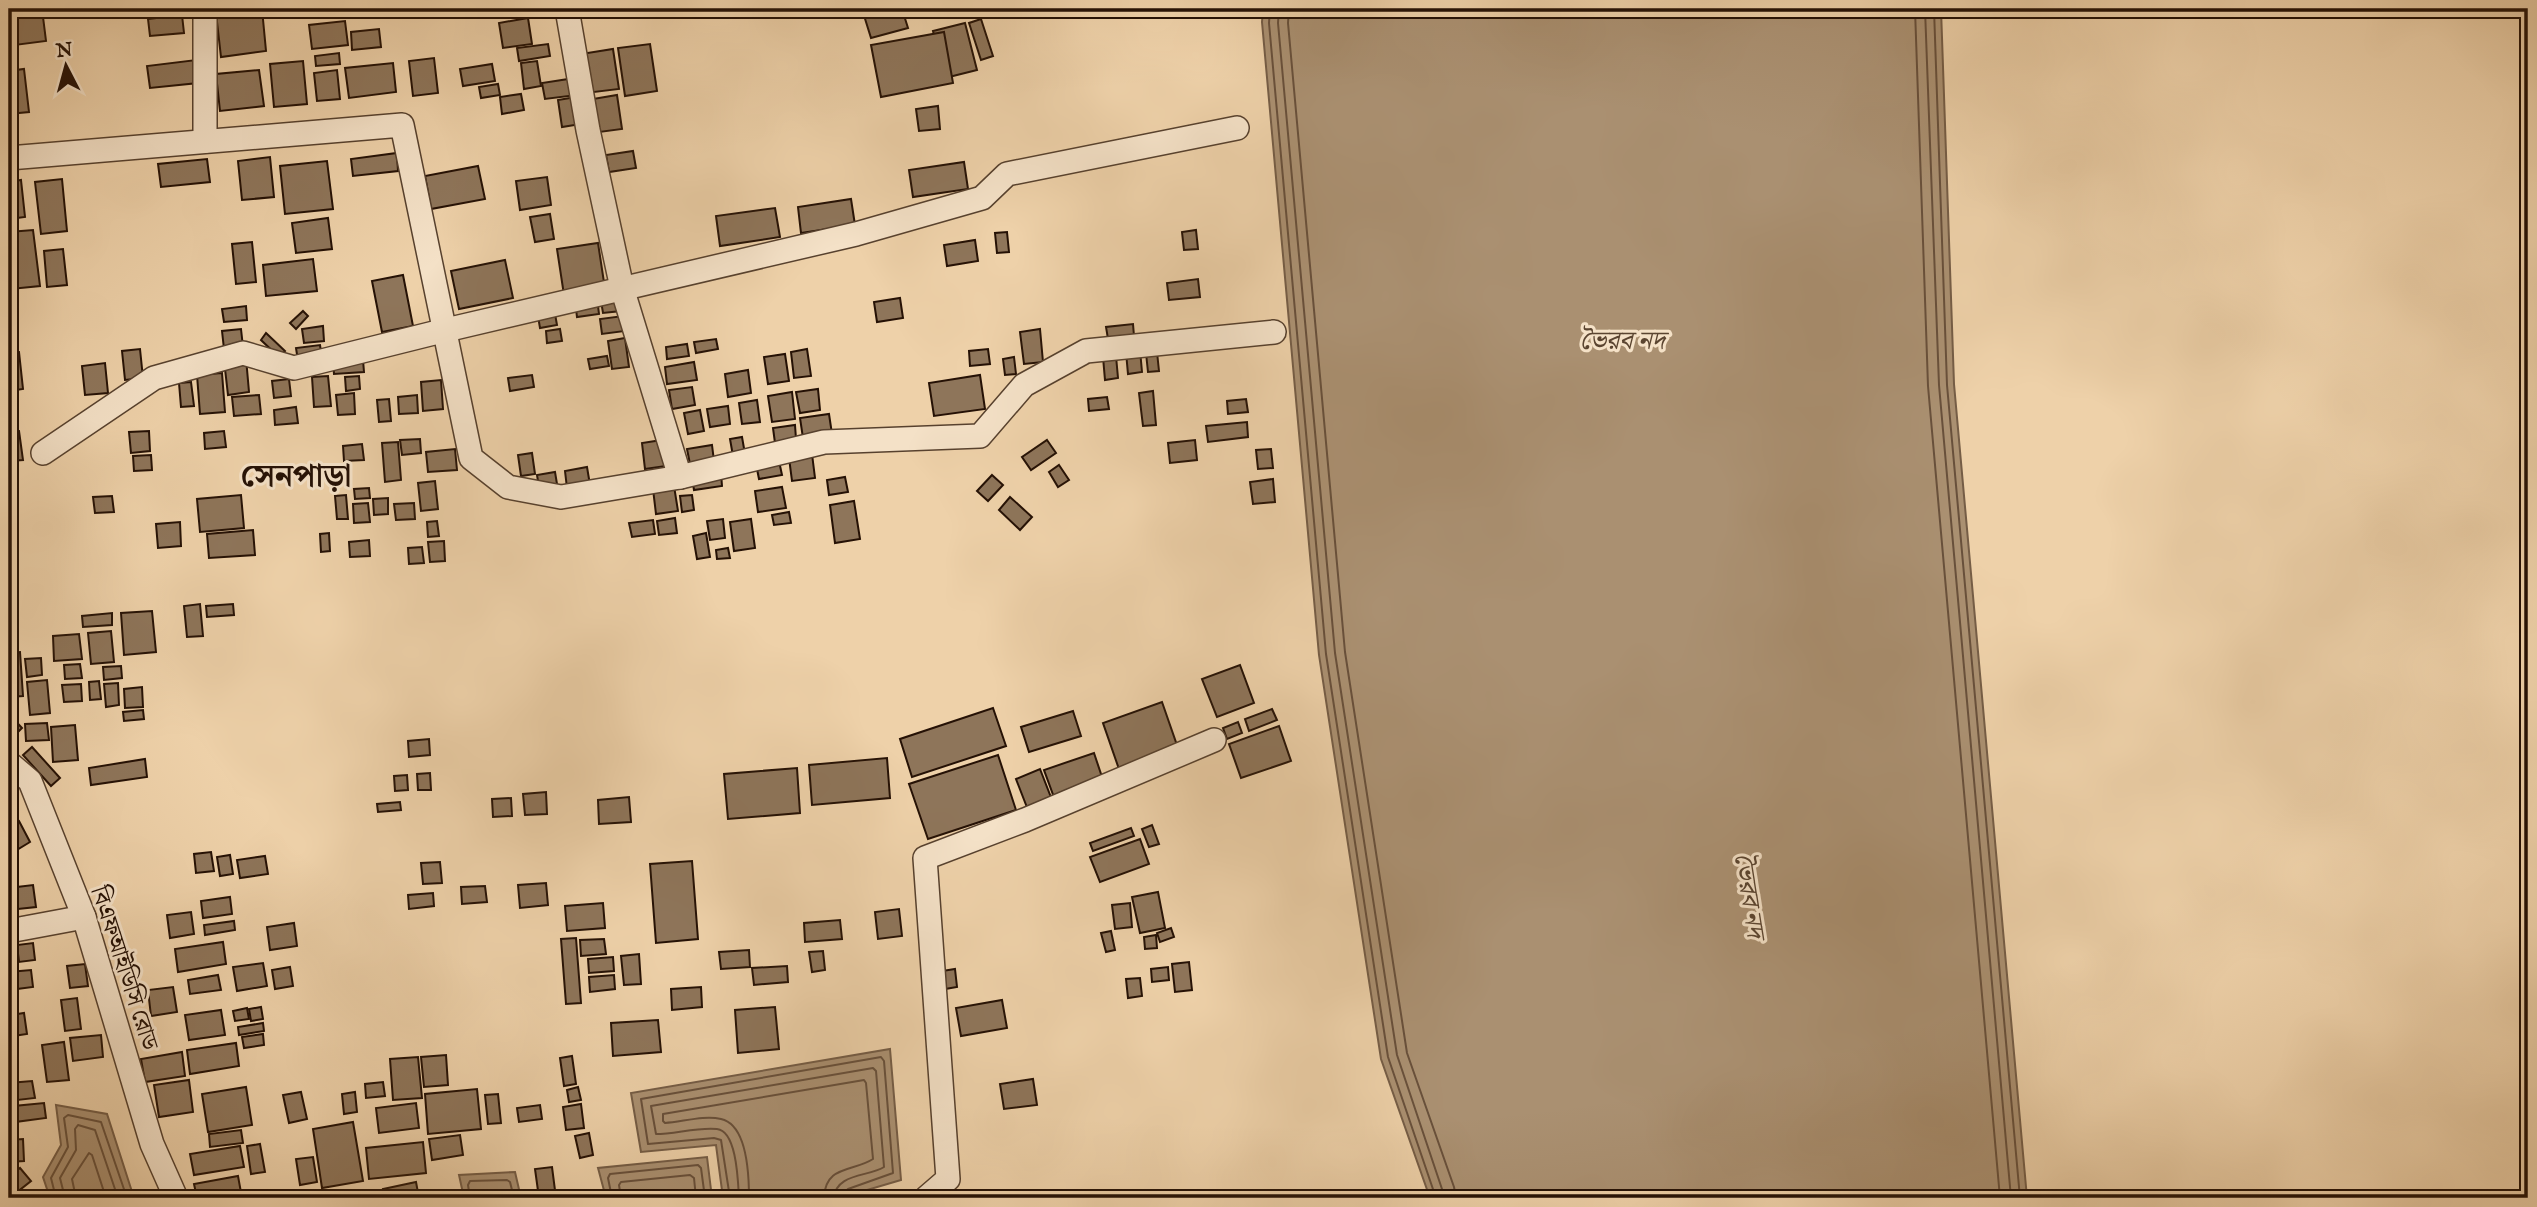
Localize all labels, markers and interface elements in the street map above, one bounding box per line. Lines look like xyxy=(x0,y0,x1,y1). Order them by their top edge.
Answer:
north arrow xyxy=(32,32,102,102)
text: N xyxy=(54,38,74,64)
water label: ভৈরব নদ xyxy=(1579,325,1669,358)
district label: সেনপাড়া xyxy=(241,457,351,498)
water label: ভৈরব নদ xyxy=(1726,850,1772,945)
street label: বিএফআইডিসি রোড xyxy=(82,881,166,1055)

